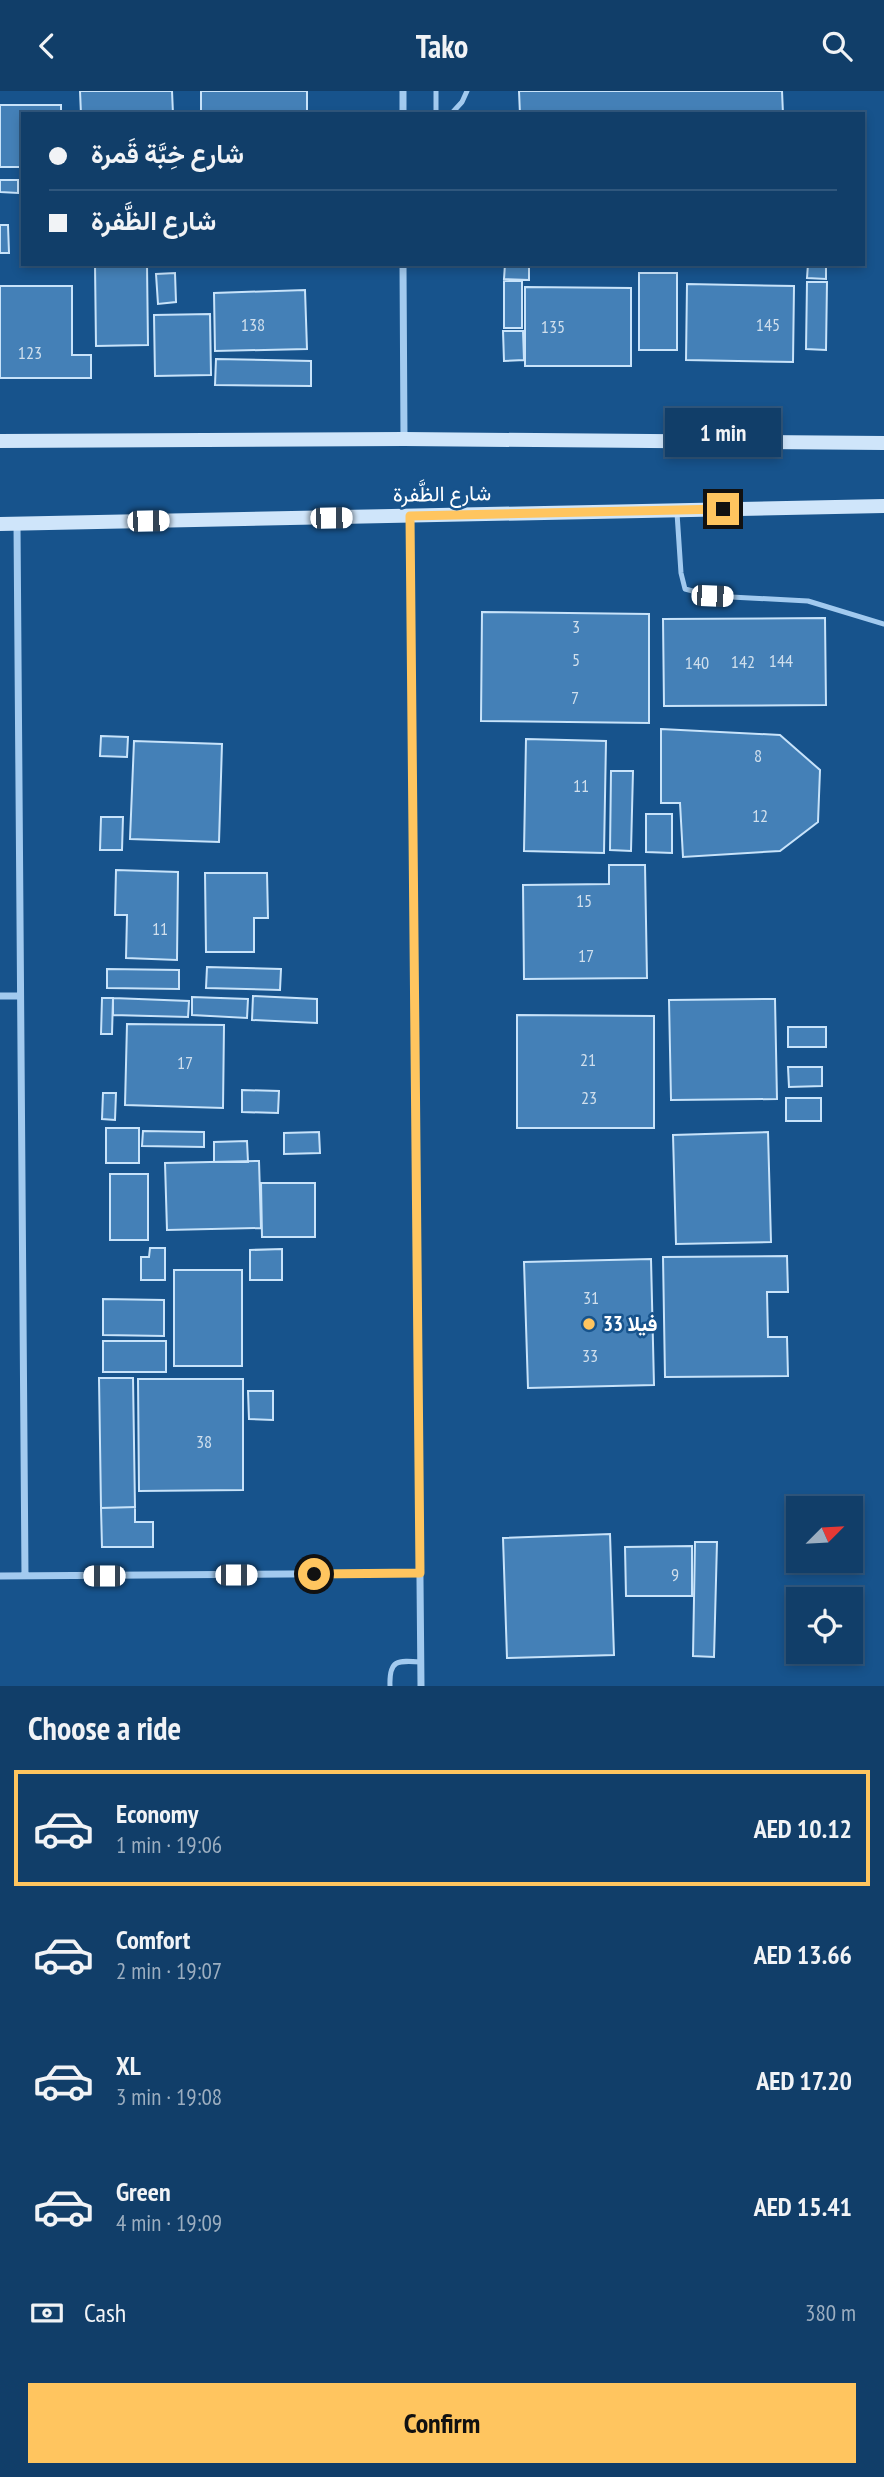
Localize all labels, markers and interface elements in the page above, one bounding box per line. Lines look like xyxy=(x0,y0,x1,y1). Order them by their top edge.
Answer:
text: Tako xyxy=(416,25,468,67)
icon: back xyxy=(28,27,66,65)
icon: search xyxy=(818,27,856,65)
text: شارع خِبَّة قَمرة xyxy=(91,137,244,170)
text: شارع الظَّفرة xyxy=(91,204,216,237)
house number: 138 xyxy=(241,313,265,336)
house number: 145 xyxy=(756,313,780,336)
house number: 135 xyxy=(541,315,565,338)
house number: 123 xyxy=(18,341,42,364)
callout: 1 min xyxy=(665,407,781,457)
text: 1 min xyxy=(700,418,746,447)
street label: شارع الظَّفرة xyxy=(392,478,491,509)
route end xyxy=(707,493,739,525)
car xyxy=(310,507,353,529)
car xyxy=(127,510,170,532)
car xyxy=(691,585,734,607)
house number: 3 xyxy=(572,615,580,638)
house number: 5 xyxy=(572,648,580,671)
house number: 144 xyxy=(769,649,793,672)
house number: 142 xyxy=(731,650,755,673)
house number: 140 xyxy=(685,651,709,674)
house number: 7 xyxy=(571,686,579,709)
house number: 8 xyxy=(754,744,762,767)
house number: 11 xyxy=(573,774,589,797)
house number: 12 xyxy=(752,804,768,827)
house number: 15 xyxy=(576,889,592,912)
house number: 11 xyxy=(152,917,168,940)
house number: 17 xyxy=(578,944,594,967)
house number: 21 xyxy=(580,1048,596,1071)
house number: 17 xyxy=(177,1051,193,1074)
house number: 23 xyxy=(581,1086,597,1109)
house number: 31 xyxy=(583,1286,599,1309)
place label: فيلا 33 xyxy=(603,1310,658,1337)
marker: فيلا 33 xyxy=(581,1316,597,1332)
house number: 33 xyxy=(582,1344,598,1367)
house number: 38 xyxy=(196,1430,212,1453)
north arrow xyxy=(786,1496,863,1573)
map controls xyxy=(786,1496,863,1664)
route start xyxy=(298,1558,330,1590)
house number: 9 xyxy=(671,1563,679,1586)
car xyxy=(216,1565,258,1586)
car xyxy=(84,1566,126,1587)
button: locate xyxy=(786,1587,863,1664)
text: Choose a ride xyxy=(28,1707,181,1749)
icon: car xyxy=(32,1797,95,1860)
text: Economy xyxy=(116,1797,198,1830)
text: AED 10.12 xyxy=(754,1812,852,1845)
text: 1 min · 19:06 xyxy=(116,1830,222,1859)
icon: car xyxy=(32,1923,95,1986)
text: Comfort xyxy=(116,1923,190,1956)
text: AED 13.66 xyxy=(754,1938,852,1971)
text: 2 min · 19:07 xyxy=(116,1956,222,1985)
icon: car xyxy=(32,2049,95,2112)
text: XL xyxy=(116,2049,141,2082)
text: AED 17.20 xyxy=(756,2064,852,2097)
text: 3 min · 19:08 xyxy=(116,2082,222,2111)
icon: car xyxy=(32,2175,95,2238)
text: Green xyxy=(116,2175,171,2208)
text: AED 15.41 xyxy=(754,2190,852,2223)
text: 4 min · 19:09 xyxy=(116,2208,222,2237)
icon: cash xyxy=(28,2294,66,2332)
text: Cash xyxy=(84,2296,126,2329)
text: 380 m xyxy=(805,2298,856,2327)
button: Confirm xyxy=(28,2383,856,2463)

